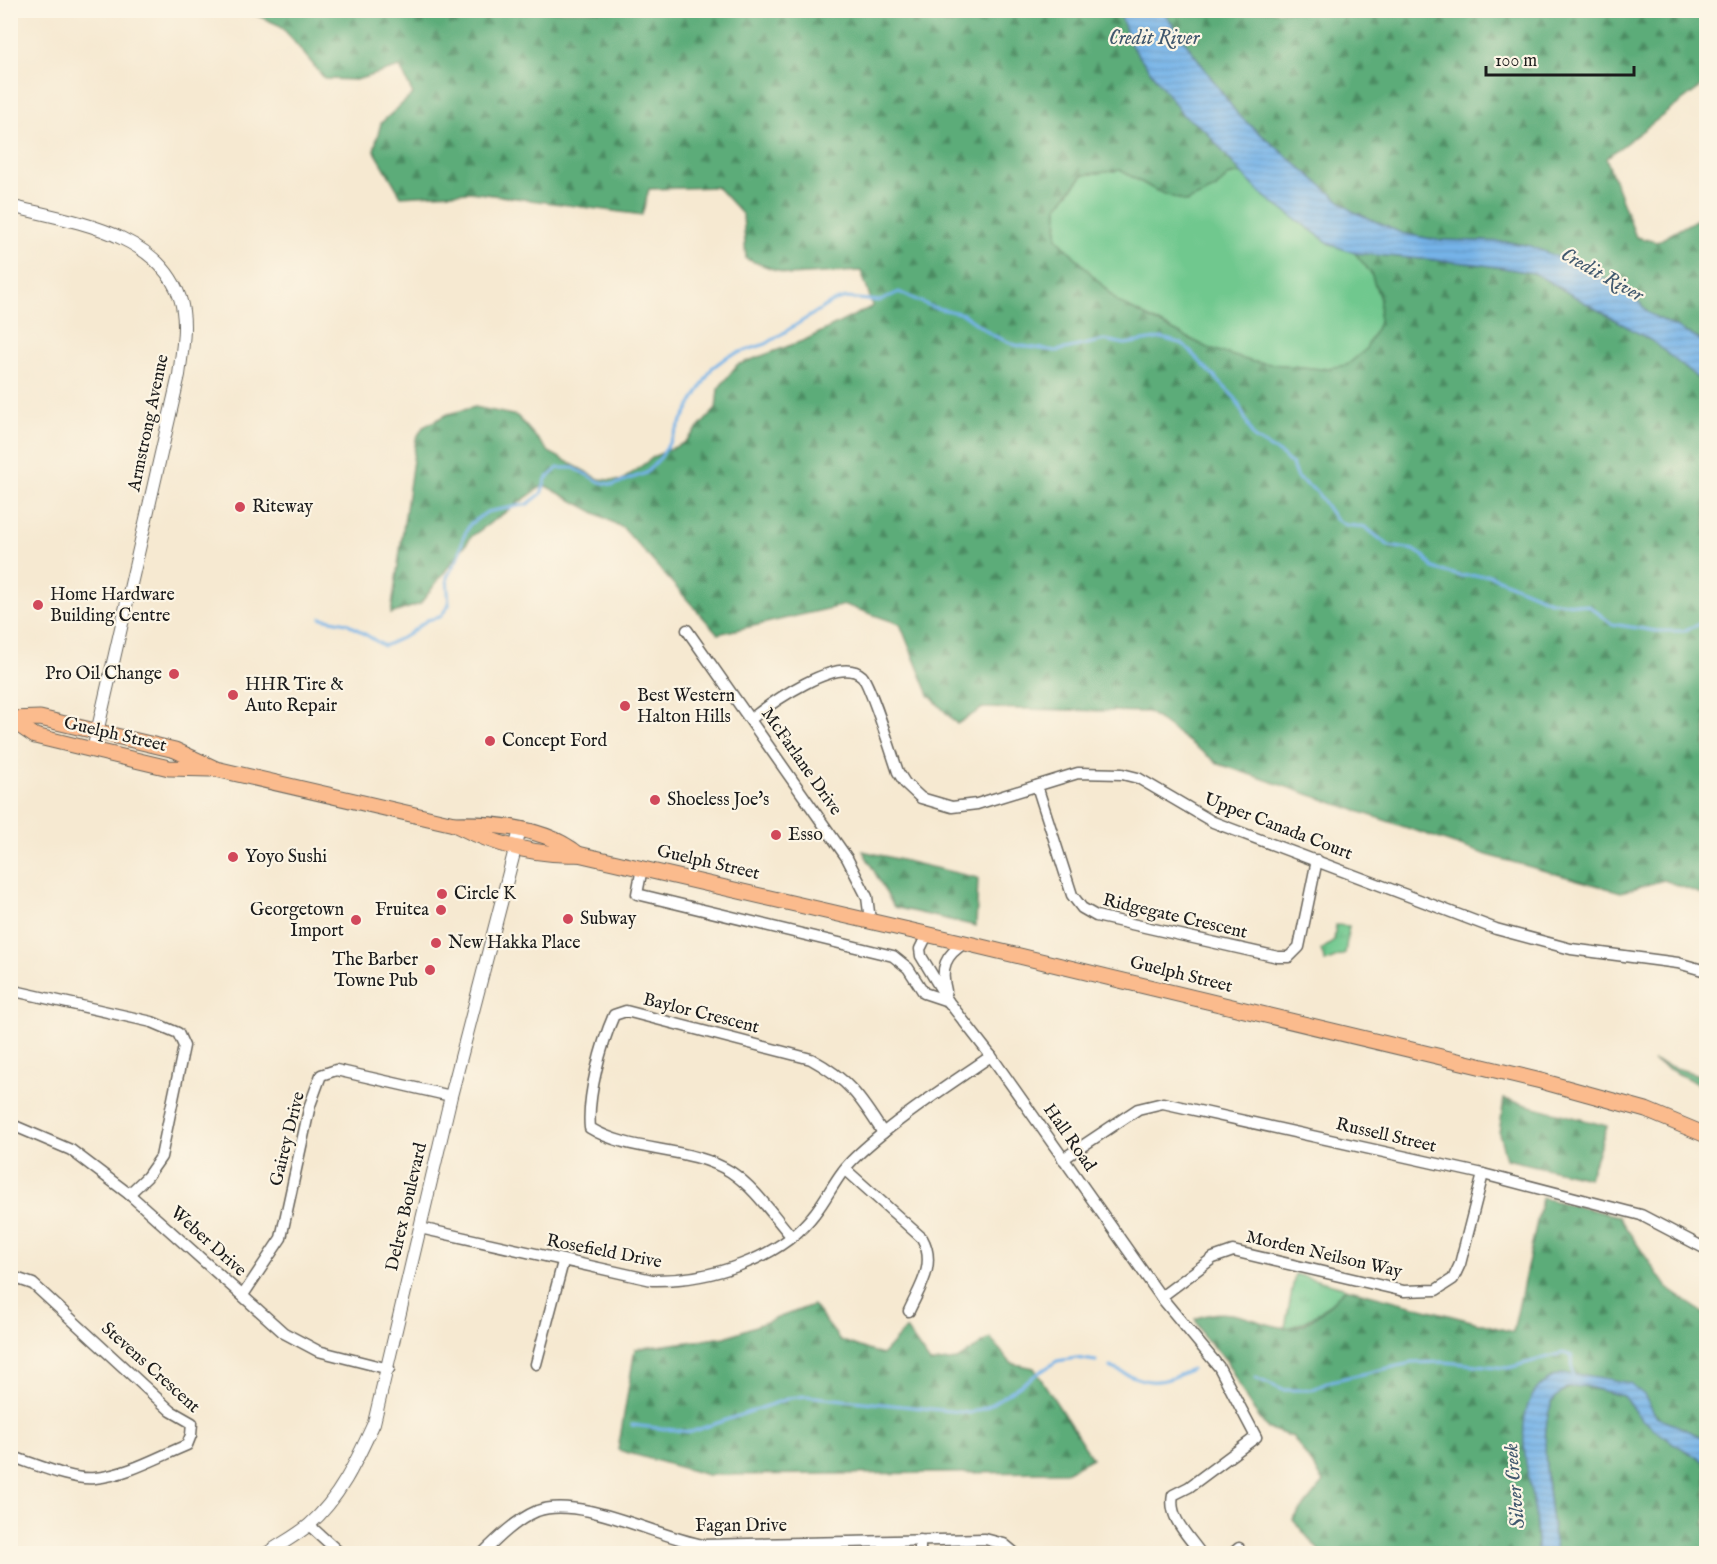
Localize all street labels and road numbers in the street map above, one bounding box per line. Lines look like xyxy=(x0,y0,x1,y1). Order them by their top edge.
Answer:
street label: Armstrong Avenue xyxy=(123,352,175,495)
street label: McFarlane Drive xyxy=(755,704,847,820)
street label: Guelph Street xyxy=(61,712,169,758)
street label: Upper Canada Court xyxy=(1201,788,1355,866)
street label: Guelph Street xyxy=(654,840,762,886)
street label: Ridgegate Crescent xyxy=(1101,889,1249,945)
street label: Guelph Street xyxy=(1127,951,1235,999)
street label: Baylor Crescent xyxy=(641,988,761,1040)
street label: Gairey Drive xyxy=(265,1089,311,1189)
street label: Hall Road xyxy=(1037,1100,1101,1177)
street label: Russell Street xyxy=(1334,1113,1438,1159)
street label: Delrex Boulevard xyxy=(381,1140,433,1273)
street label: Weber Drive xyxy=(165,1202,251,1282)
street label: Morden Neilson Way xyxy=(1244,1226,1404,1284)
street label: Rosefield Drive xyxy=(544,1230,664,1274)
street label: Stevens Crescent xyxy=(96,1318,204,1418)
street label: Fagan Drive xyxy=(695,1515,787,1538)

